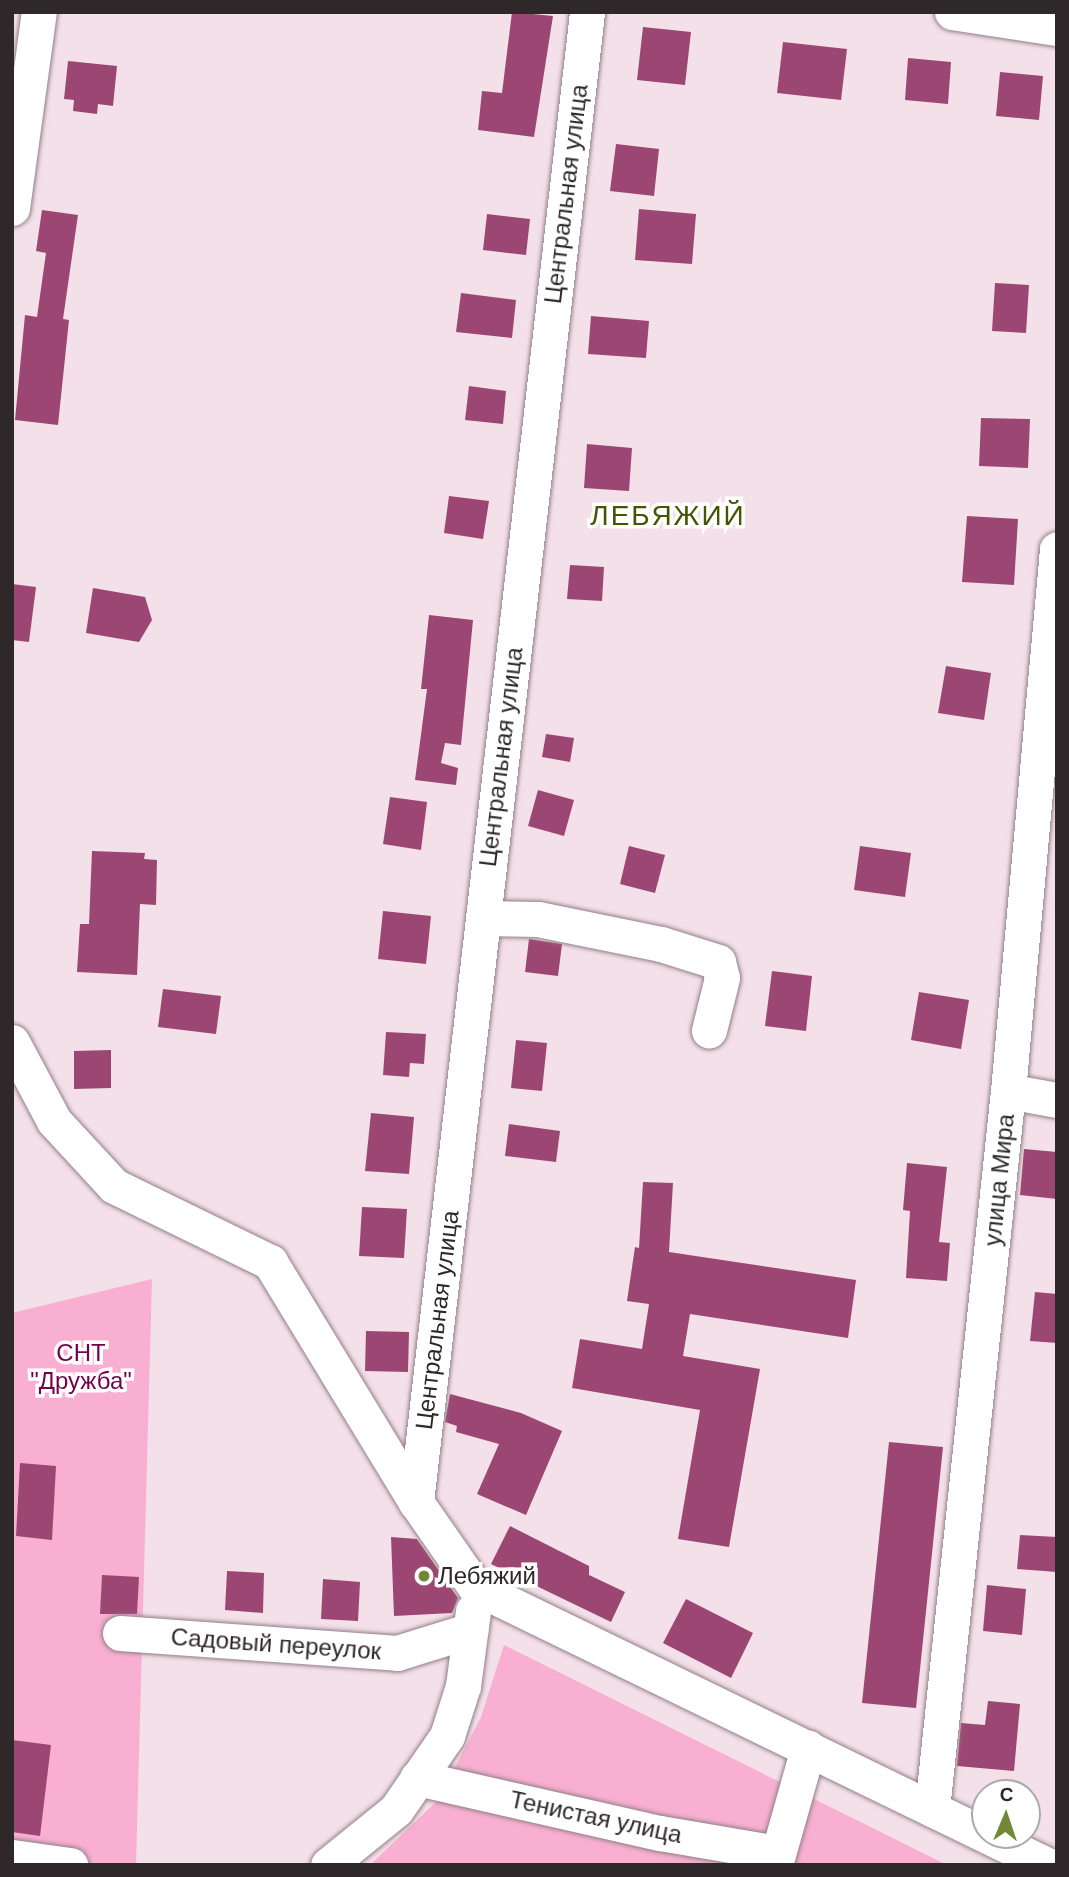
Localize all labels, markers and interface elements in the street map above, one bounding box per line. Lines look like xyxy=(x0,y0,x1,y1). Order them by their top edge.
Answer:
street label: Центральная улица xyxy=(538,83,594,305)
district label: ЛЕБЯЖИЙ xyxy=(591,499,745,533)
street label: Центральная улица xyxy=(473,646,529,868)
street label: улица Мира xyxy=(978,1112,1020,1248)
street label: Центральная улица xyxy=(409,1209,465,1431)
park label: СНТ "Дружба" xyxy=(30,1339,132,1395)
place label: Лебяжий xyxy=(438,1562,536,1590)
marker: Лебяжий xyxy=(416,1568,432,1584)
street label: Садовый переулок xyxy=(170,1622,382,1666)
north arrow xyxy=(971,1779,1041,1849)
text: С xyxy=(999,1784,1014,1805)
street label: Тенистая улица xyxy=(507,1785,685,1849)

